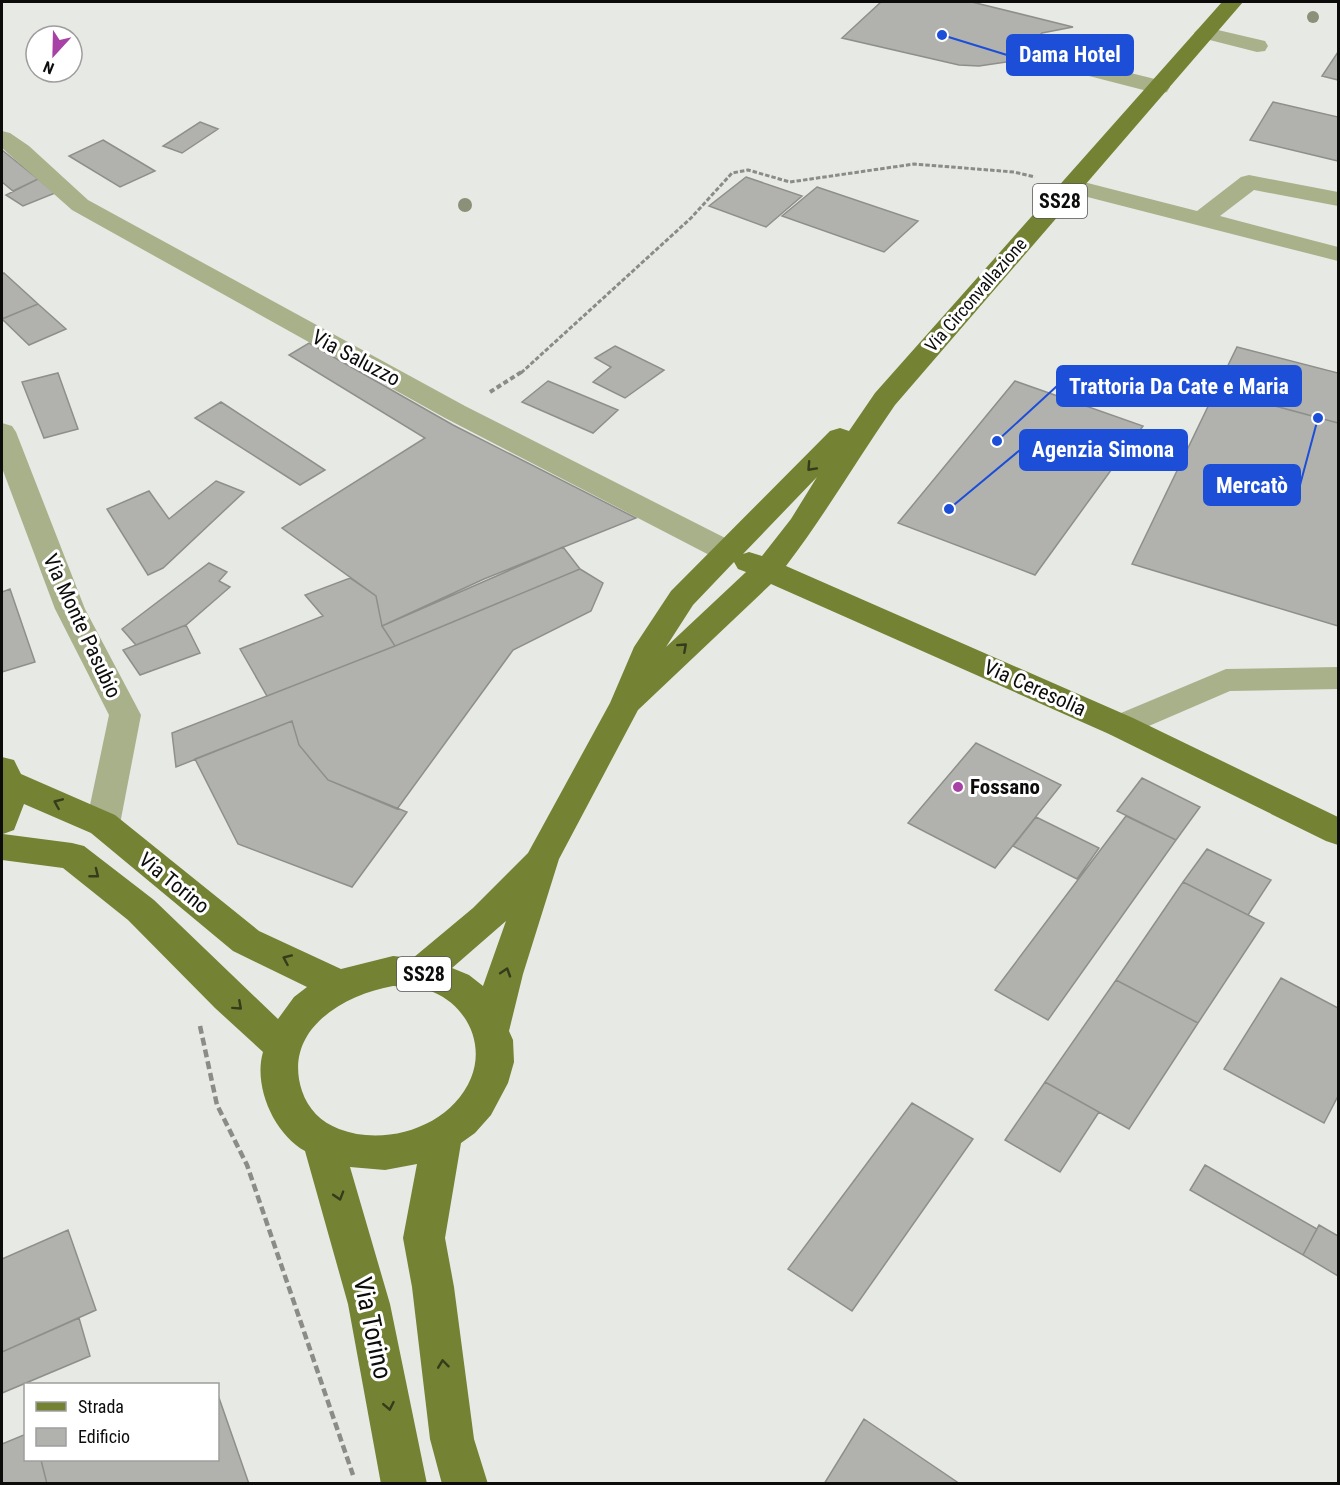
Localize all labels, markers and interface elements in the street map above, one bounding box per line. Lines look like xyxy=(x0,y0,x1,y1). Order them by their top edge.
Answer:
north arrow xyxy=(24,24,84,84)
callout: Dama Hotel xyxy=(1007,35,1133,75)
text: Dama Hotel xyxy=(1019,42,1121,67)
text: N xyxy=(40,57,57,78)
road number: SS28 xyxy=(1033,184,1087,218)
street label: Via Circonvallazione xyxy=(920,233,1031,356)
street label: Via Saluzzo xyxy=(308,325,404,391)
callout: Trattoria Da Cate e Maria xyxy=(1057,366,1301,406)
text: Trattoria Da Cate e Maria xyxy=(1069,374,1289,399)
callout: Agenzia Simona xyxy=(1020,430,1187,470)
text: Agenzia Simona xyxy=(1032,437,1174,462)
one-way arrow xyxy=(808,460,819,471)
callout: Mercatò xyxy=(1204,465,1300,505)
text: Mercatò xyxy=(1216,473,1288,498)
street label: Via Monte Pasubio xyxy=(38,550,126,702)
one-way arrow xyxy=(676,644,687,655)
street label: Via Ceresolia xyxy=(980,655,1090,721)
place label: Fossano xyxy=(970,775,1040,799)
marker: Fossano xyxy=(951,780,965,794)
one-way arrow xyxy=(53,798,64,810)
street label: Via Torino xyxy=(134,847,214,919)
one-way arrow xyxy=(88,866,99,877)
one-way arrow xyxy=(282,955,293,967)
road number: SS28 xyxy=(397,957,451,991)
one-way arrow xyxy=(499,967,511,978)
one-way arrow xyxy=(231,999,242,1010)
one-way arrow xyxy=(332,1190,344,1201)
street label: Via Torino xyxy=(348,1274,398,1382)
one-way arrow xyxy=(437,1360,450,1369)
legend xyxy=(24,1383,219,1461)
text: Strada xyxy=(78,1396,124,1417)
one-way arrow xyxy=(382,1401,395,1411)
text: Edificio xyxy=(78,1426,130,1447)

